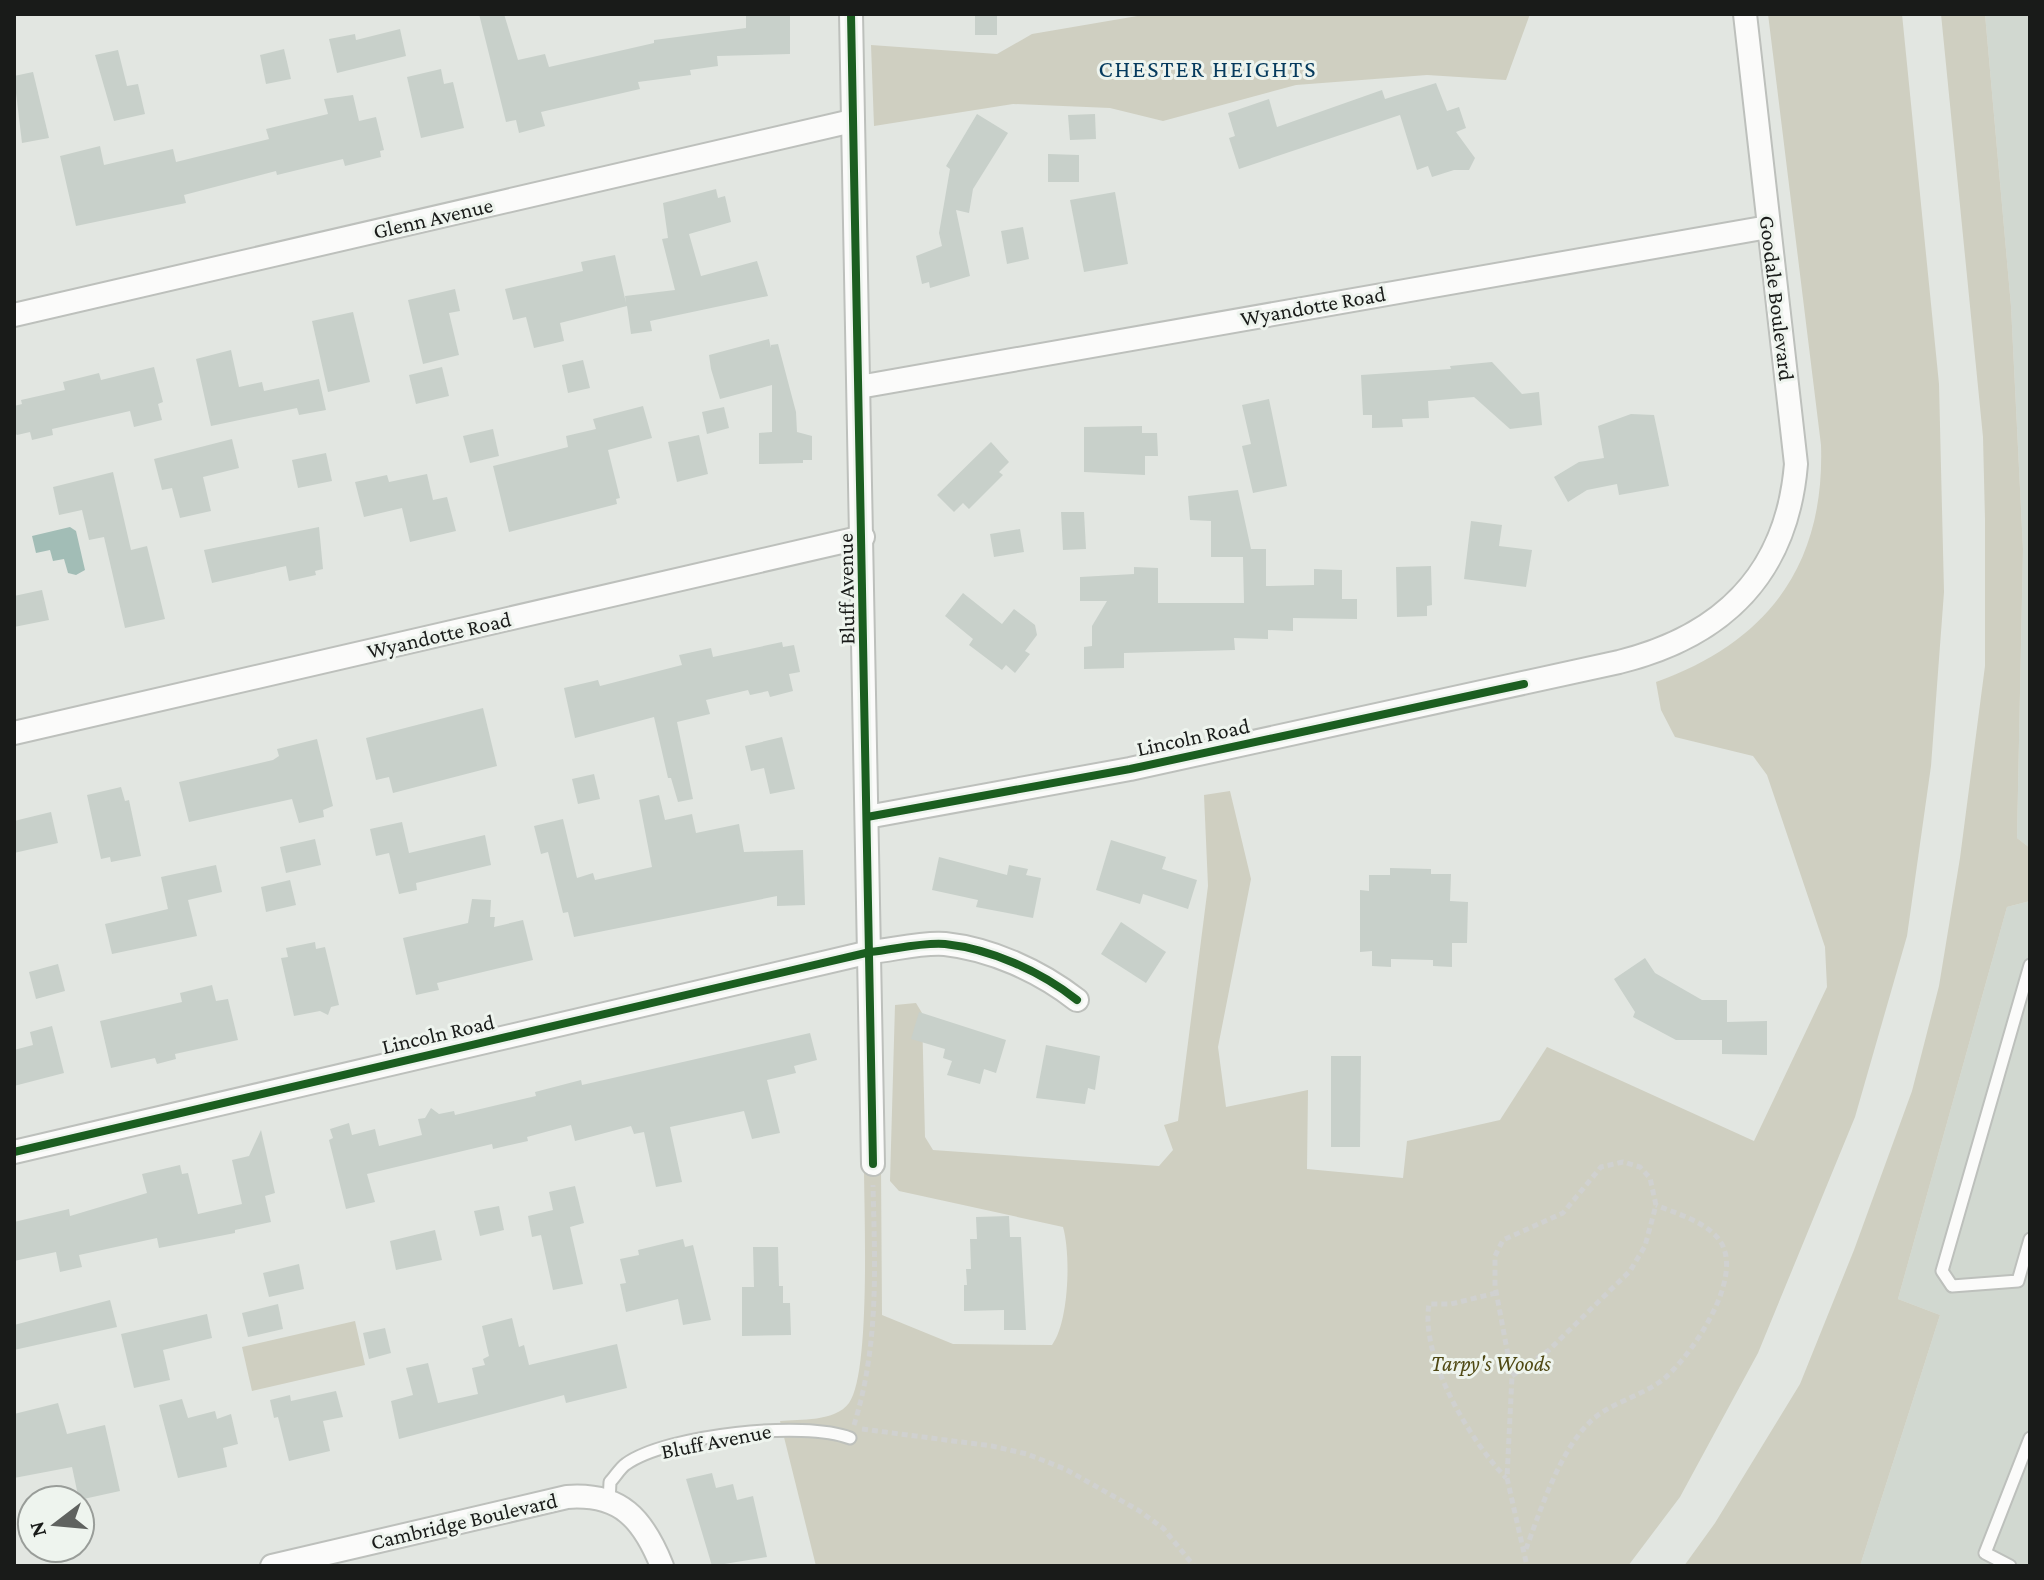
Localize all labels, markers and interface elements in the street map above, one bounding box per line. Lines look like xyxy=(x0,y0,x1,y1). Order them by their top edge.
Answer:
district label: CHESTER HEIGHTS xyxy=(1098,55,1318,82)
street label: Glenn Avenue xyxy=(371,192,495,244)
street label: Goodale Boulevard xyxy=(1754,214,1800,382)
street label: Wyandotte Road xyxy=(1238,281,1388,331)
street label: Bluff Avenue xyxy=(833,533,859,645)
street label: Wyandotte Road xyxy=(364,606,514,664)
street label: Lincoln Road xyxy=(1134,713,1252,761)
street label: Lincoln Road xyxy=(379,1009,497,1059)
park label: Tarpy's Woods xyxy=(1431,1351,1551,1376)
street label: Bluff Avenue xyxy=(659,1418,773,1464)
north arrow xyxy=(16,1484,96,1564)
street label: Cambridge Boulevard xyxy=(368,1487,560,1555)
text: N xyxy=(23,1519,51,1540)

